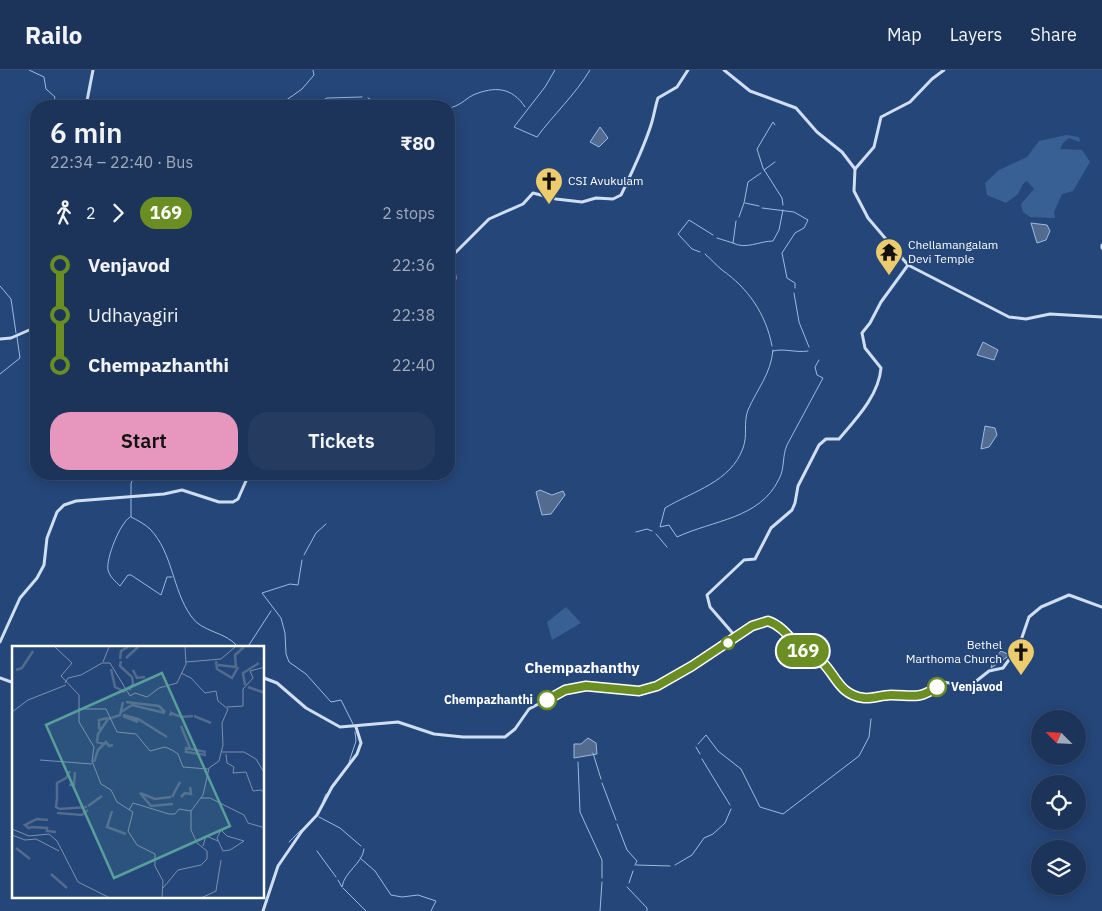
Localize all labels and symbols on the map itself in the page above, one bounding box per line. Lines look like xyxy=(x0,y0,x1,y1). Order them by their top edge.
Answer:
church icon: CSI Avukulam xyxy=(534,166,564,205)
place label: CSI Avukulam xyxy=(568,173,643,188)
temple icon: Chellamangalam Devi Temple xyxy=(874,237,904,276)
place label: Chellamangalam Devi Temple xyxy=(908,237,998,266)
line badge: 169 xyxy=(774,635,832,667)
unlabelled marker xyxy=(721,636,735,650)
place label: Bethel Marthoma Church xyxy=(906,637,1002,666)
church icon: Bethel Marthoma Church xyxy=(1006,637,1036,676)
inset map xyxy=(12,646,265,898)
district label: Chempazhanthy xyxy=(525,658,639,677)
marker: Venjavod xyxy=(927,677,947,697)
place label: Venjavod xyxy=(951,679,1003,694)
marker: Chempazhanthi xyxy=(537,690,557,710)
place label: Chempazhanthi xyxy=(444,692,533,707)
north arrow xyxy=(1031,710,1086,765)

